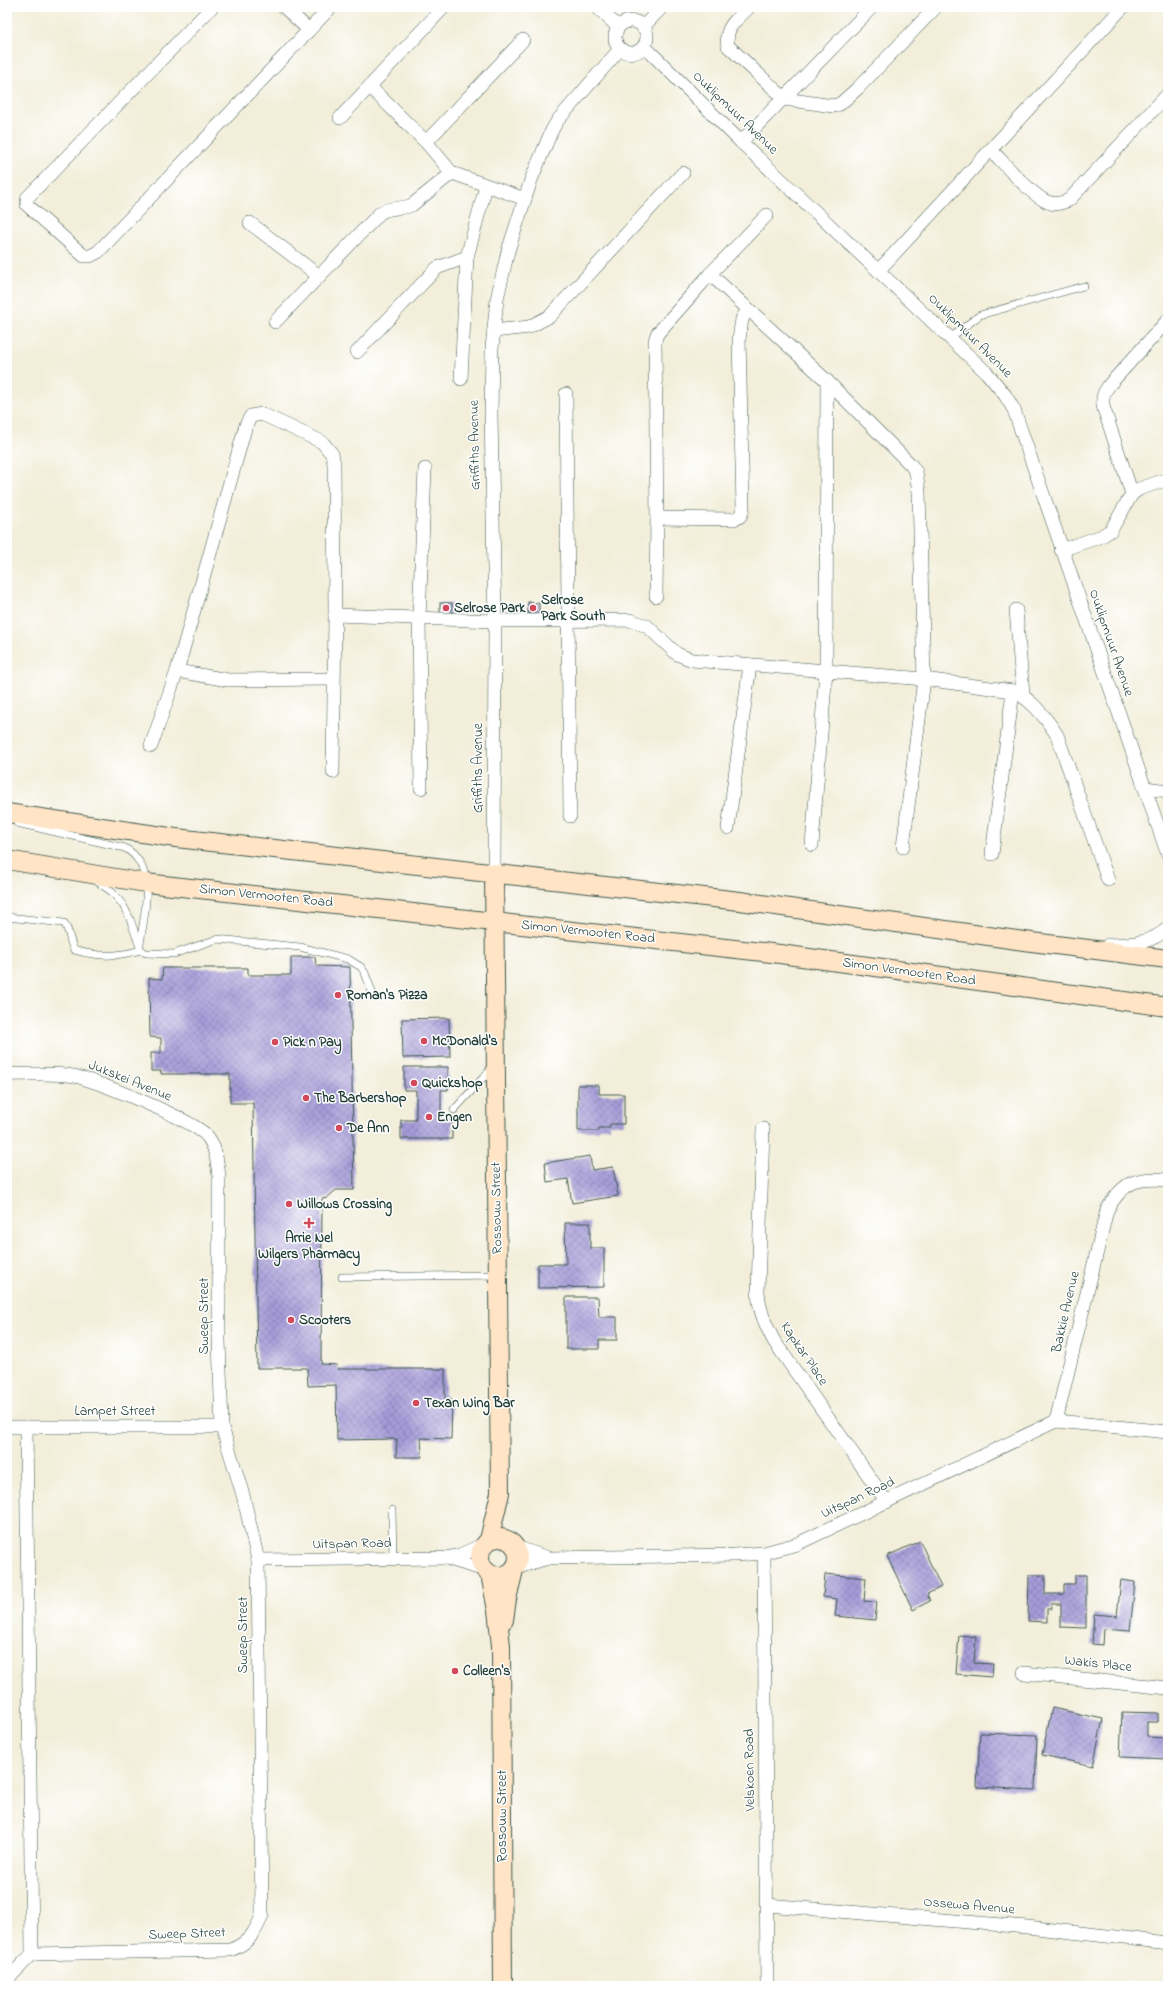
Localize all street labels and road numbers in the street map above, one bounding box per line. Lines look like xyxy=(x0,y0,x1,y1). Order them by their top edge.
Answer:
street label: Ouklipmuur Avenue xyxy=(687,66,783,160)
street label: Ouklipmuur Avenue xyxy=(923,289,1018,384)
street label: Griffiths Avenue xyxy=(464,399,486,490)
street label: Ouklipmuur Avenue xyxy=(1083,586,1139,700)
street label: Griffiths Avenue xyxy=(468,722,489,813)
street label: Simon Vermooten Road xyxy=(198,879,334,913)
street label: Simon Vermooten Road xyxy=(520,915,656,949)
street label: Simon Vermooten Road xyxy=(841,952,977,992)
street label: Jukskei Avenue xyxy=(85,1055,176,1108)
street label: Rossouw Street xyxy=(486,1161,508,1254)
street label: Bakkie Avenue xyxy=(1046,1268,1086,1356)
street label: Sweep Street xyxy=(194,1277,215,1355)
street label: Kapkar Place xyxy=(775,1318,833,1391)
street label: Lampet Street xyxy=(75,1401,156,1422)
street label: Uitspan Road xyxy=(818,1472,898,1524)
street label: Uitspan Road xyxy=(312,1533,392,1555)
street label: Sweep Street xyxy=(233,1596,254,1674)
street label: Wakis Place xyxy=(1063,1650,1133,1678)
street label: Velskoen Road xyxy=(739,1728,761,1813)
street label: Rossouw Street xyxy=(492,1769,513,1862)
street label: Ossewa Avenue xyxy=(922,1892,1016,1921)
street label: Sweep Street xyxy=(148,1922,226,1946)

